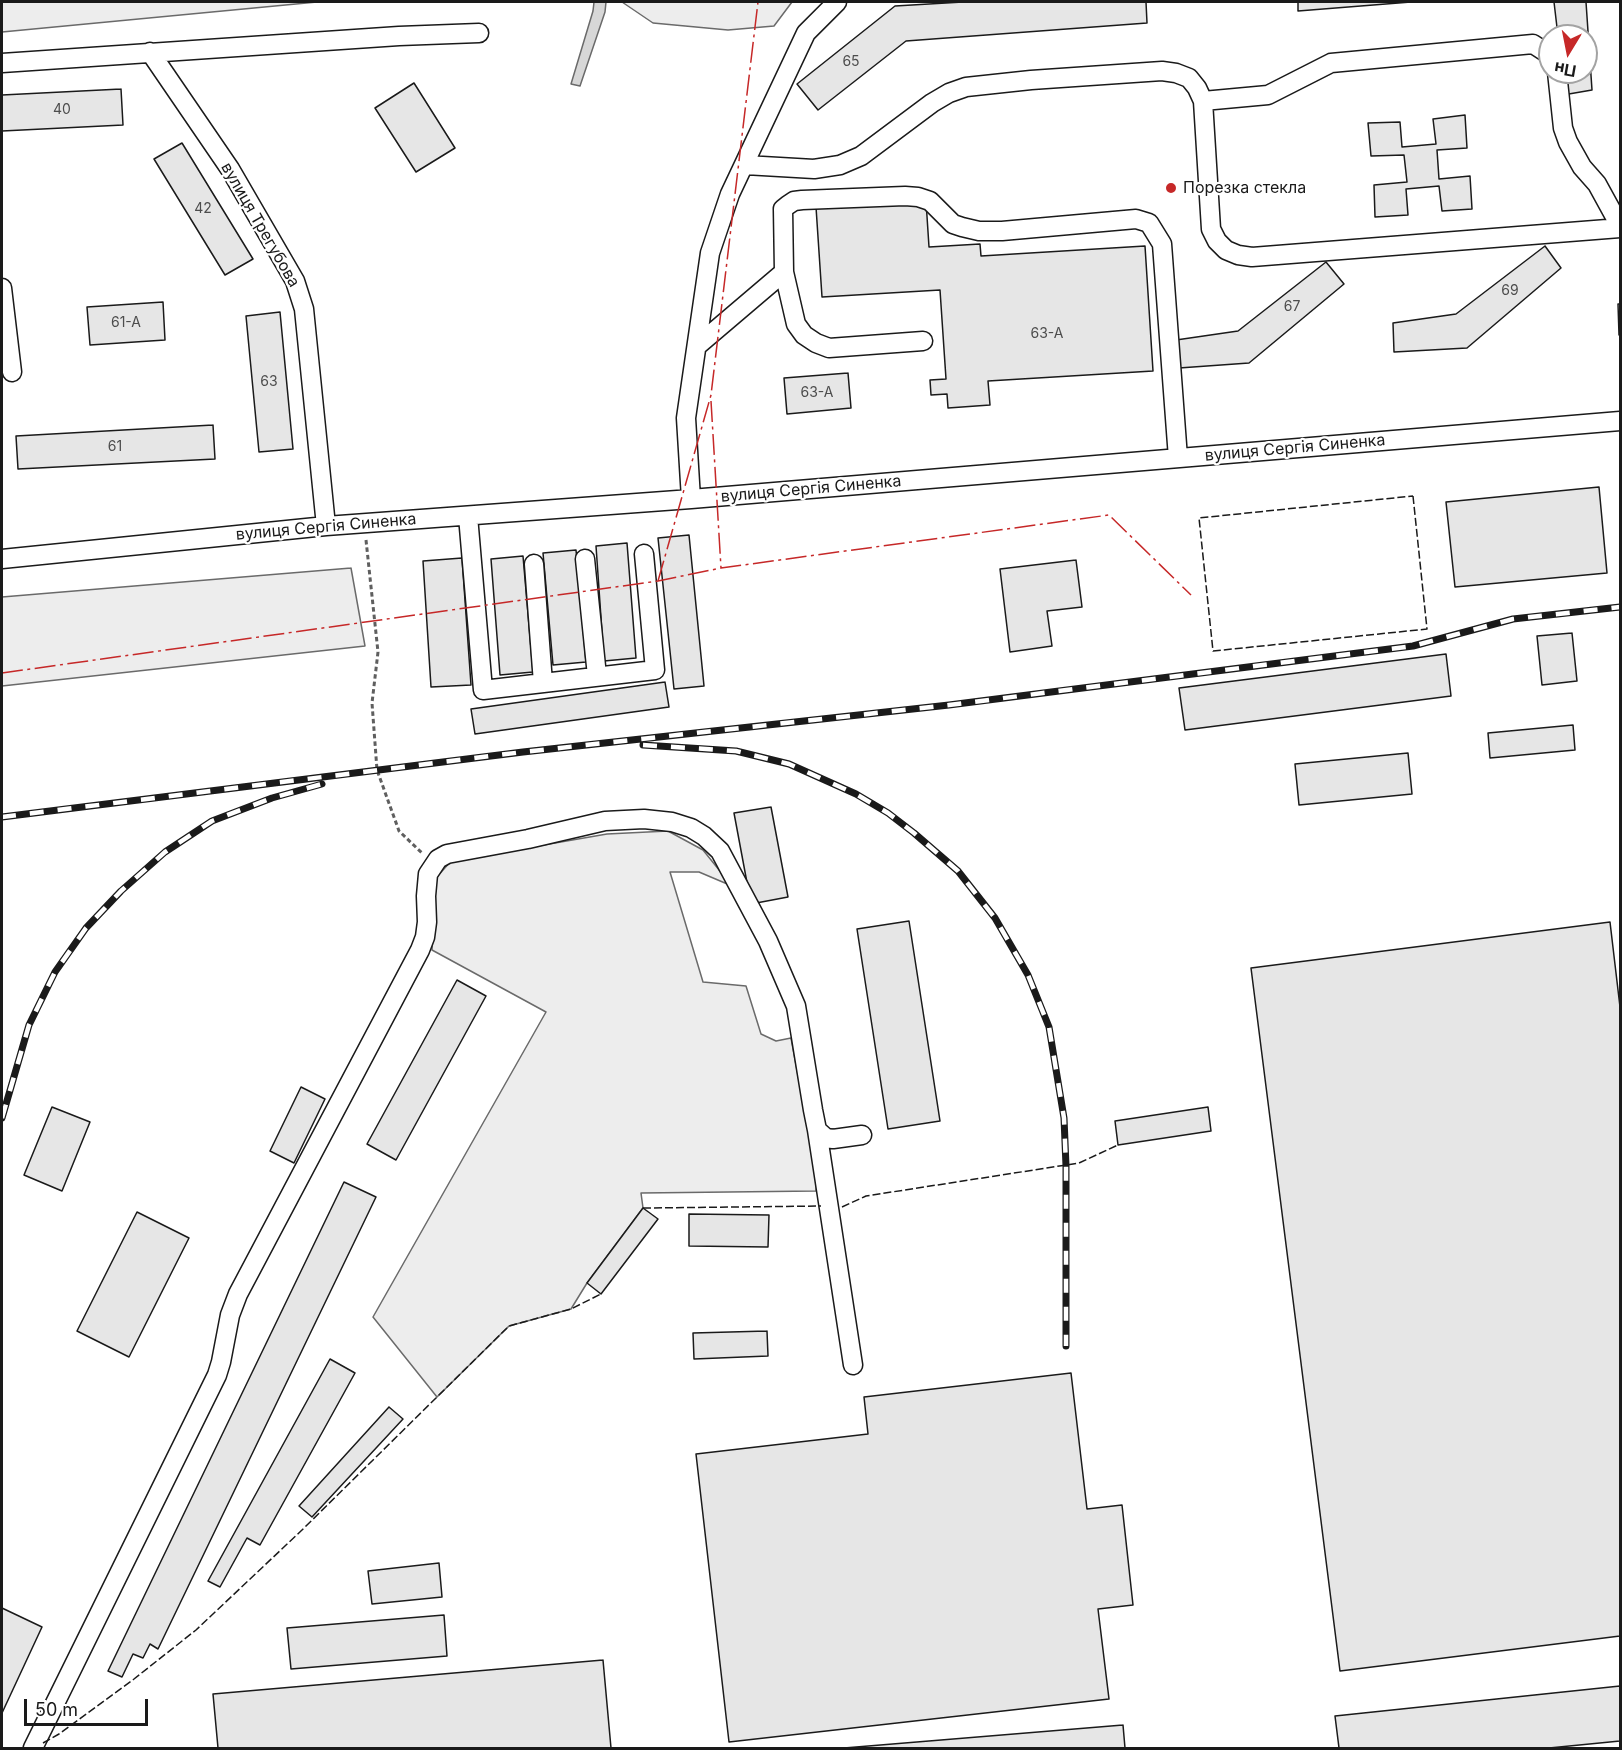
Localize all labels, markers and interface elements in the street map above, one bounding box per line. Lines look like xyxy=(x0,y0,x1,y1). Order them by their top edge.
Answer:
north arrow xyxy=(1538,24,1598,84)
house number: 65 xyxy=(842,54,860,70)
text: Пн xyxy=(1553,58,1578,82)
house number: 40 xyxy=(53,102,71,118)
street label: вулиця Трегубова xyxy=(216,159,304,291)
place label: Порезка стекла xyxy=(1183,178,1306,198)
marker: Порезка стекла xyxy=(1164,181,1178,195)
house number: 42 xyxy=(194,201,212,217)
house number: 69 xyxy=(1501,283,1519,299)
house number: 67 xyxy=(1284,299,1300,315)
house number: 61-А xyxy=(111,315,141,331)
house number: 63-А xyxy=(1031,326,1063,342)
house number: 63 xyxy=(260,374,278,390)
house number: 63-А xyxy=(801,385,833,401)
street label: вулиця Сергія Синенка xyxy=(1204,431,1386,465)
house number: 61 xyxy=(108,439,122,455)
street label: вулиця Сергія Синенка xyxy=(720,472,902,506)
street label: вулиця Сергія Синенка xyxy=(235,510,417,544)
scale bar xyxy=(27,1687,152,1725)
text: 50 m xyxy=(35,1699,78,1720)

